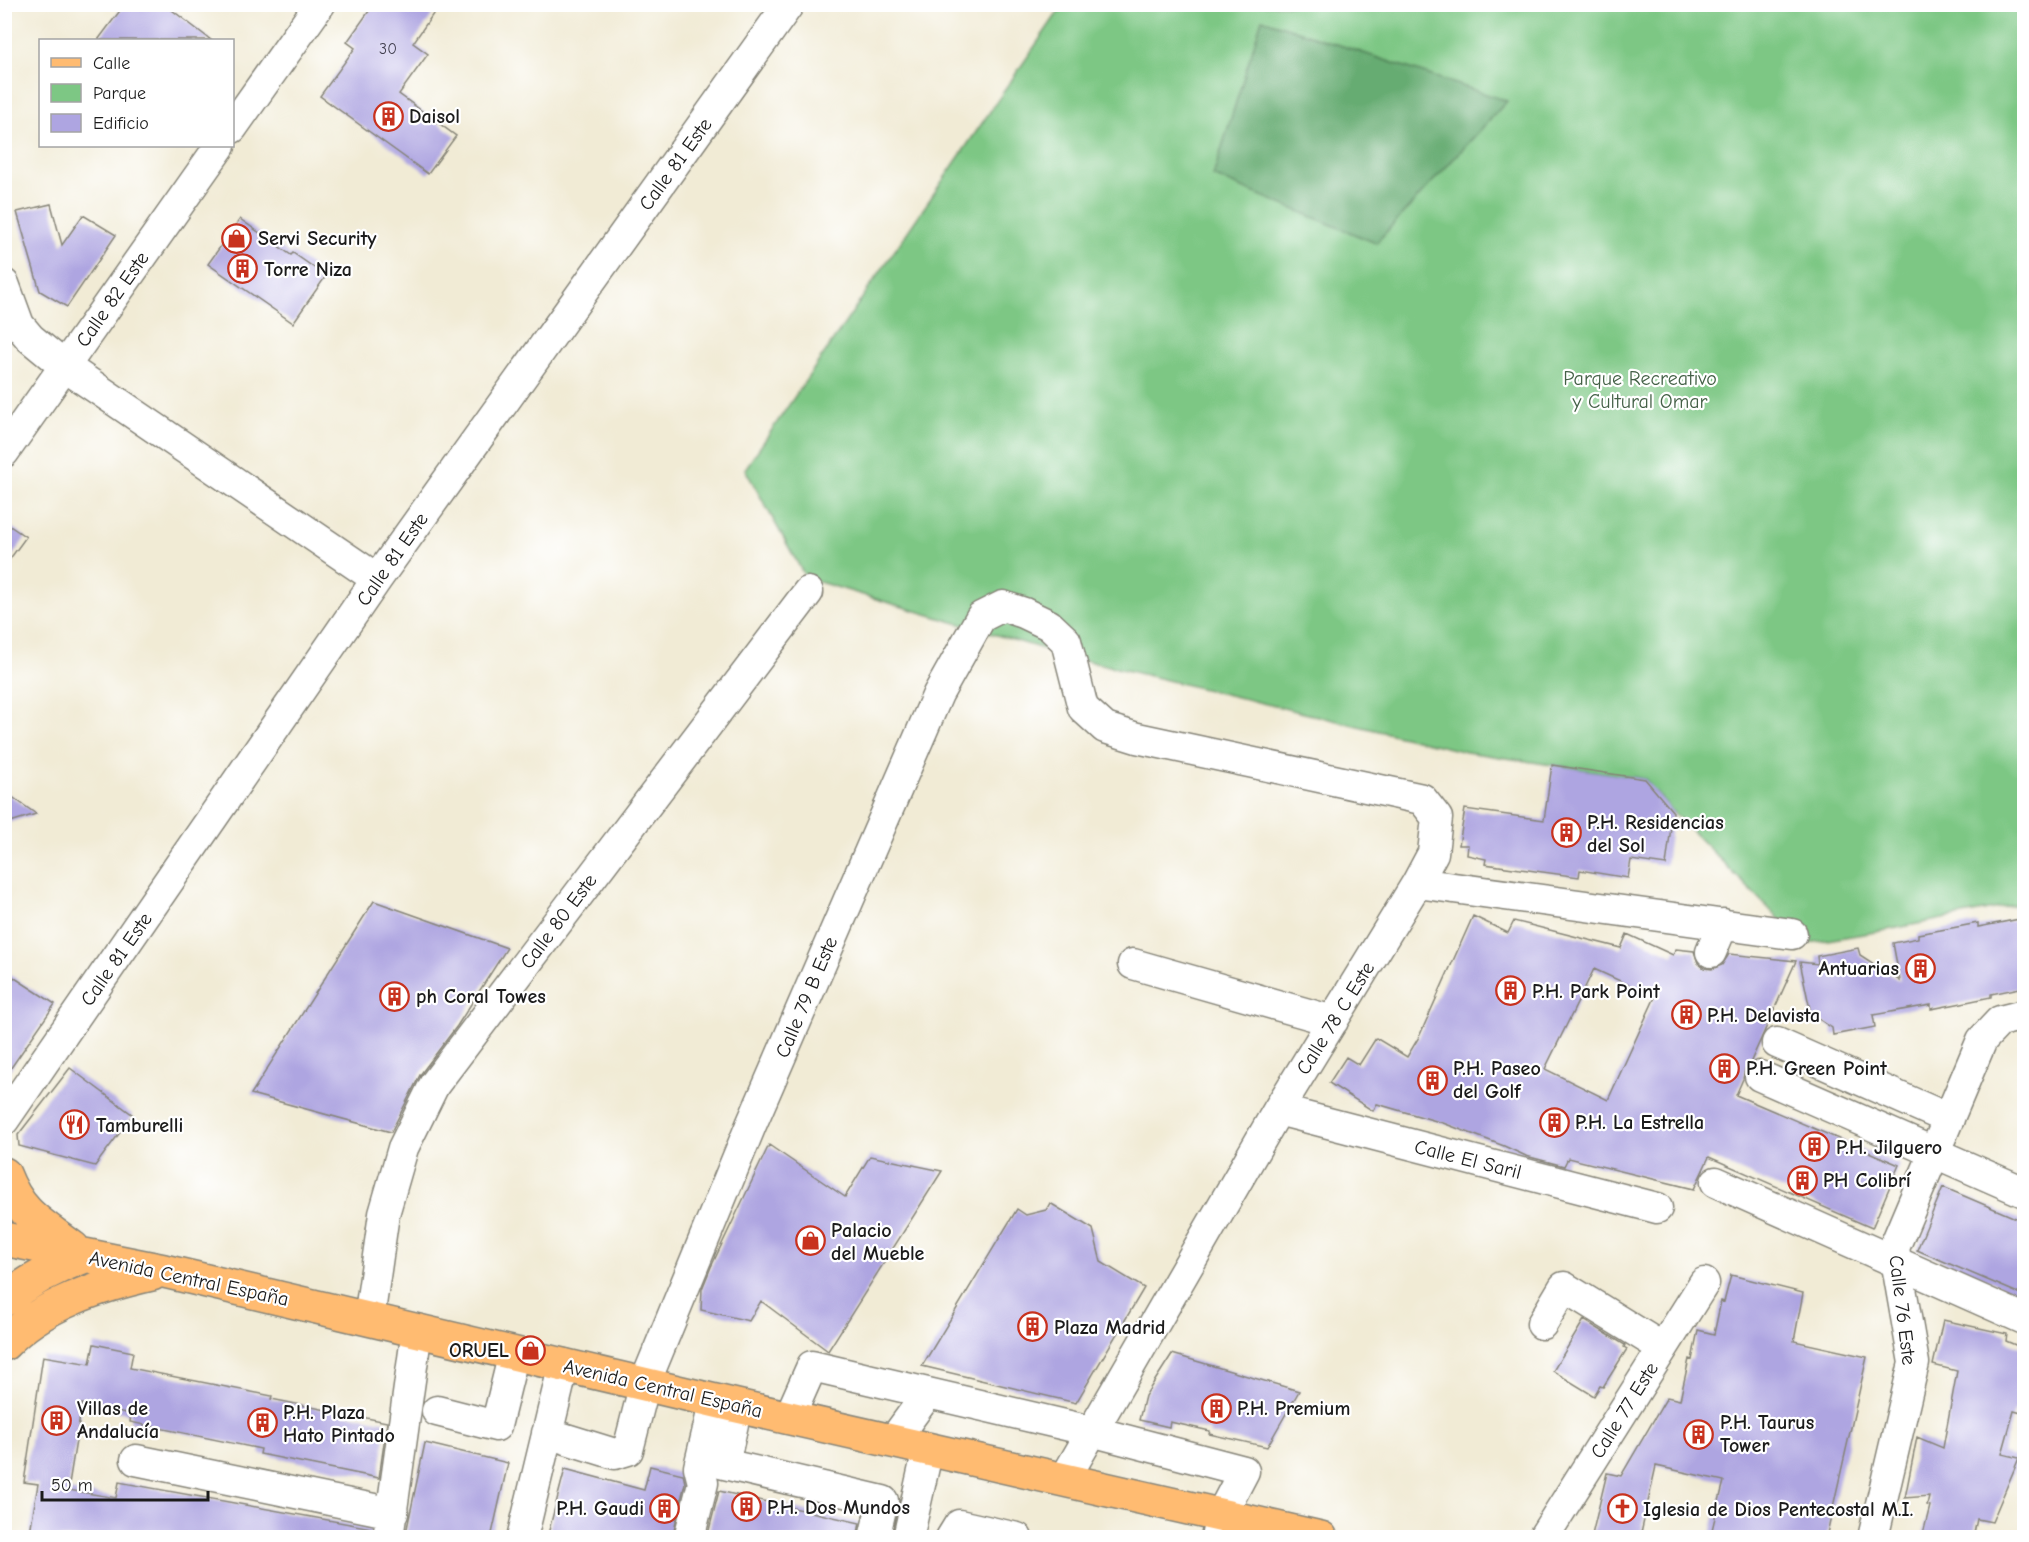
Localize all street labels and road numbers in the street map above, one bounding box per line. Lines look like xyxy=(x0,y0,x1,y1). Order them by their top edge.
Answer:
street label: Calle 81 Este xyxy=(634,114,717,215)
street label: Calle 82 Este xyxy=(71,247,154,351)
street label: Calle 81 Este xyxy=(352,508,433,610)
street label: Calle 80 Este xyxy=(515,869,602,973)
street label: Calle 81 Este xyxy=(76,908,157,1010)
street label: Calle 79 B Este xyxy=(771,933,842,1061)
street label: Calle 78 C Este xyxy=(1292,958,1379,1079)
street label: Calle El Saril xyxy=(1412,1135,1524,1184)
street label: Avenida Central España xyxy=(87,1246,291,1311)
street label: Calle 76 Este xyxy=(1884,1254,1921,1366)
street label: Avenida Central España xyxy=(561,1354,765,1423)
street label: Calle 77 Este xyxy=(1586,1358,1663,1463)

